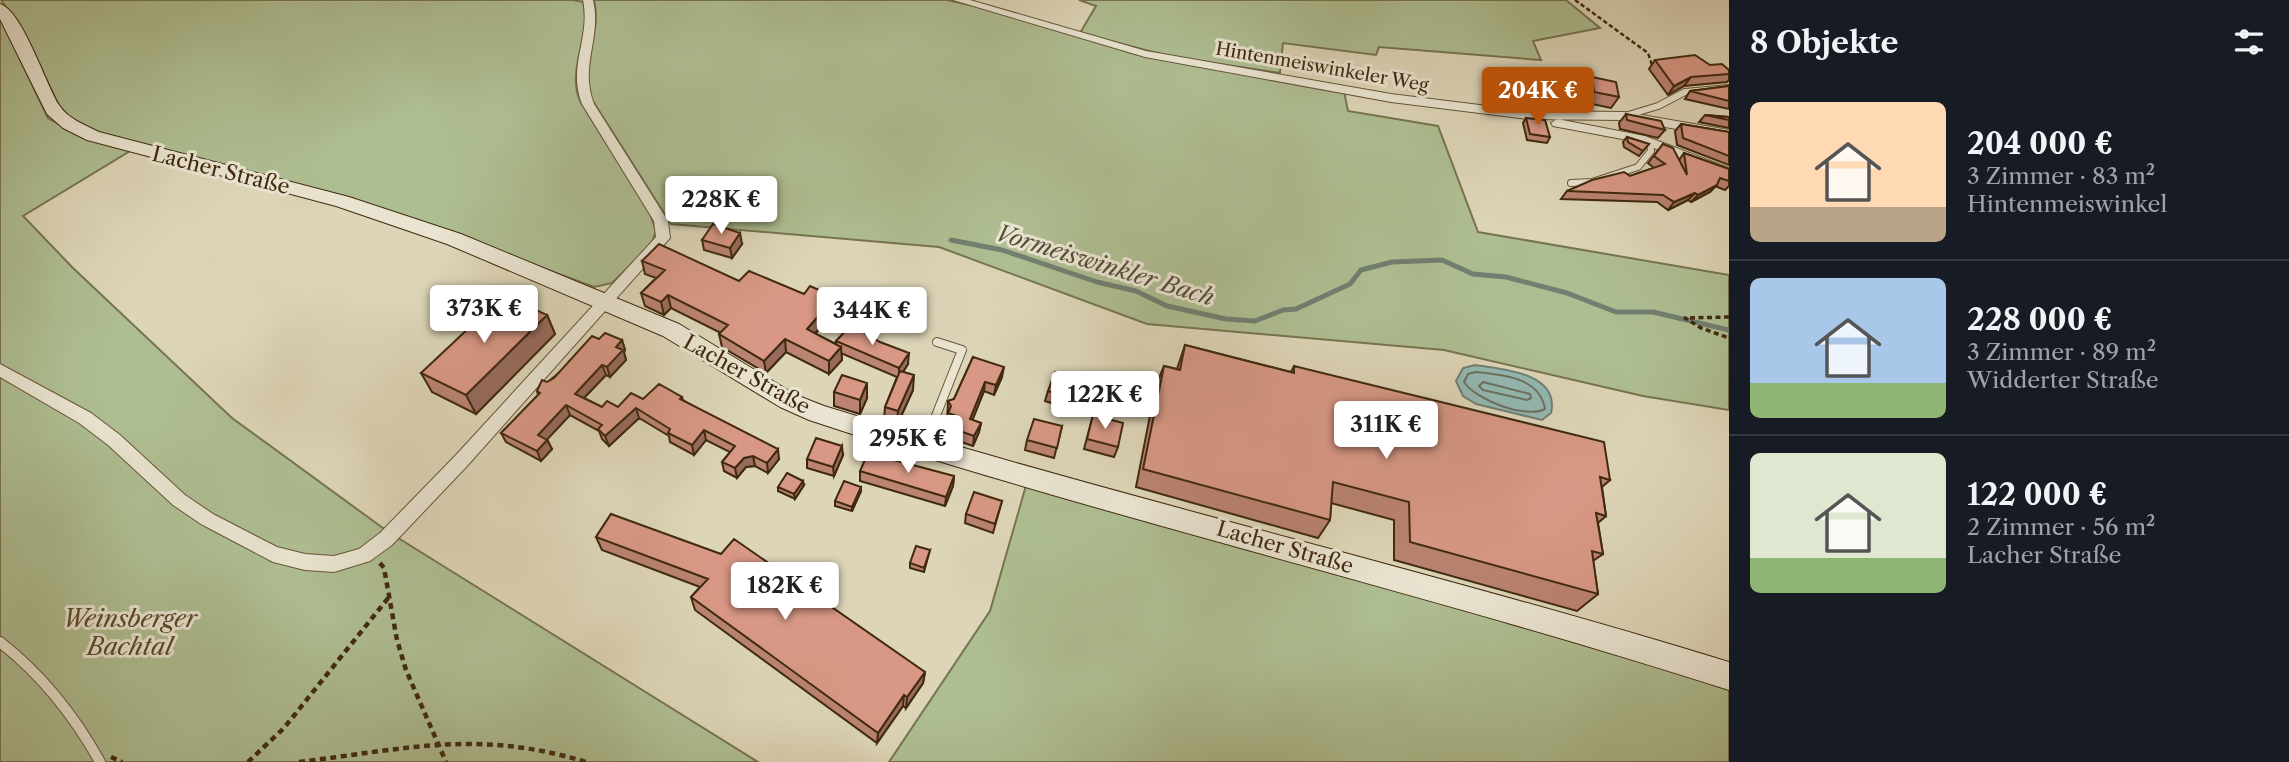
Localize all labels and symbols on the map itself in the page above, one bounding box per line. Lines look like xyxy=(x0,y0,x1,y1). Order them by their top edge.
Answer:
street label: Hintenmeiswinkeler Weg xyxy=(1214,37,1431,97)
pin: 204K € xyxy=(1481,68,1595,127)
street label: Lacher Straße xyxy=(150,141,292,199)
pin: 228K € xyxy=(664,176,778,236)
water label: Vormeiswinkler Bach xyxy=(992,218,1218,312)
pin: 373K € xyxy=(427,286,541,345)
pin: 344K € xyxy=(815,288,929,347)
street label: Lacher Straße xyxy=(679,329,815,419)
pin: 122K € xyxy=(1048,372,1162,431)
pin: 311K € xyxy=(1329,402,1443,461)
pin: 295K € xyxy=(851,416,965,475)
street label: Lacher Straße xyxy=(1214,516,1356,578)
pin: 182K € xyxy=(728,562,842,622)
park label: Weinsberger Bachtal xyxy=(63,604,199,661)

